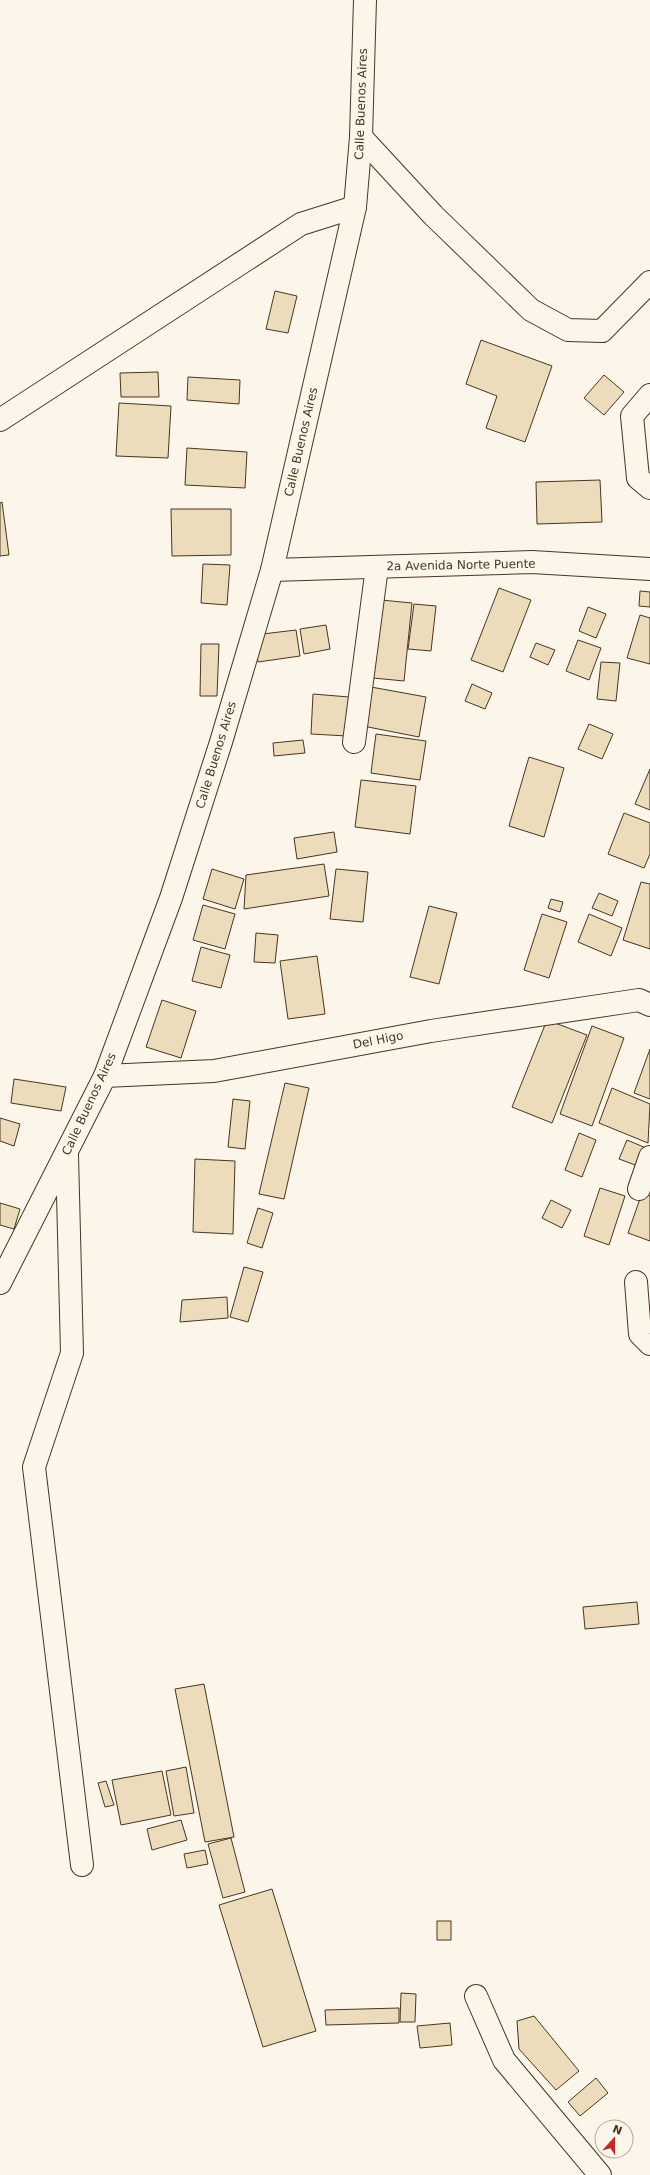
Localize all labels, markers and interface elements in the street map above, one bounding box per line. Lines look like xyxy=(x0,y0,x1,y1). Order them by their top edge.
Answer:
street label: Calle Buenos Aires xyxy=(352,48,370,160)
street label: Calle Buenos Aires xyxy=(282,386,320,498)
street label: 2a Avenida Norte Puente xyxy=(386,557,536,573)
street label: Calle Buenos Aires xyxy=(193,700,239,810)
street label: Del Higo xyxy=(352,1028,404,1052)
street label: Calle Buenos Aires xyxy=(59,1050,119,1158)
north arrow xyxy=(594,2119,634,2159)
text: N xyxy=(611,2122,624,2138)

